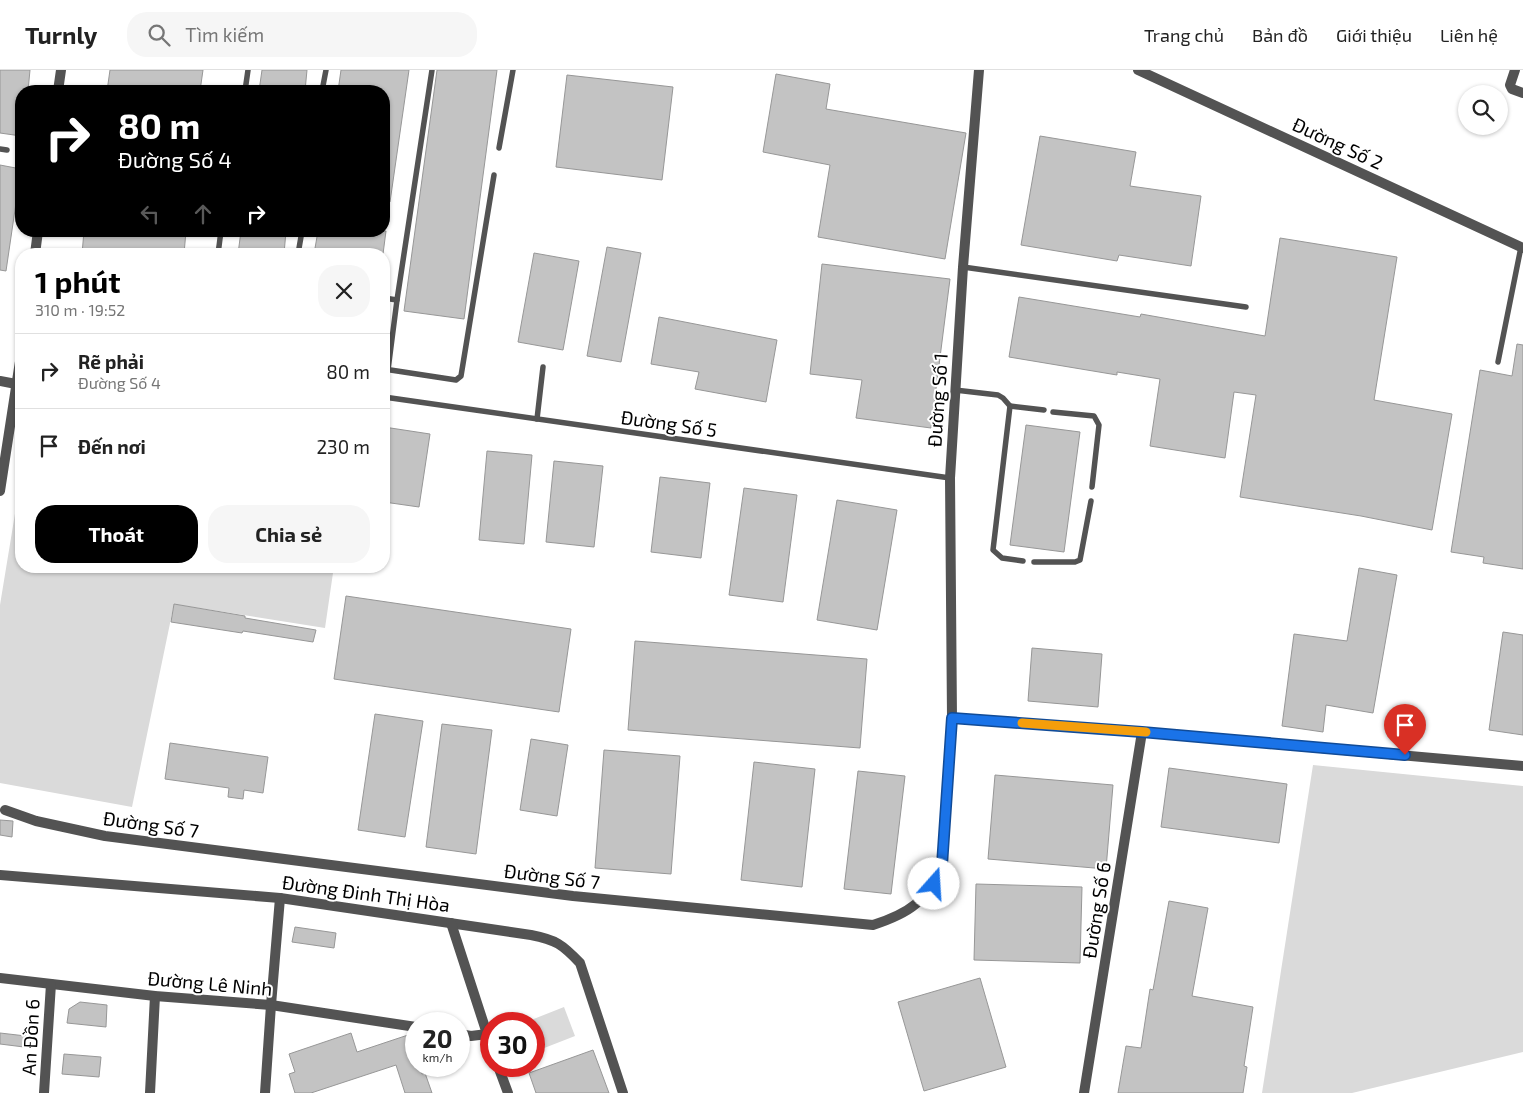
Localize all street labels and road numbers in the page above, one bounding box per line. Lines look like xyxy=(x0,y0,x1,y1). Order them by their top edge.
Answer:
street label: Đường Số 2 xyxy=(1289,112,1387,174)
street label: Đường Số 1 xyxy=(922,352,952,448)
street label: Đường Số 5 xyxy=(619,405,719,441)
street label: Đường Số 7 xyxy=(102,806,201,842)
street label: Đường Số 7 xyxy=(503,859,601,893)
street label: Đường Số 6 xyxy=(1077,860,1115,960)
street label: Đường Đinh Thị Hòa xyxy=(281,870,451,916)
street label: Đường Lê Ninh xyxy=(147,966,273,1000)
street label: An Đồn 6 xyxy=(17,998,43,1076)

